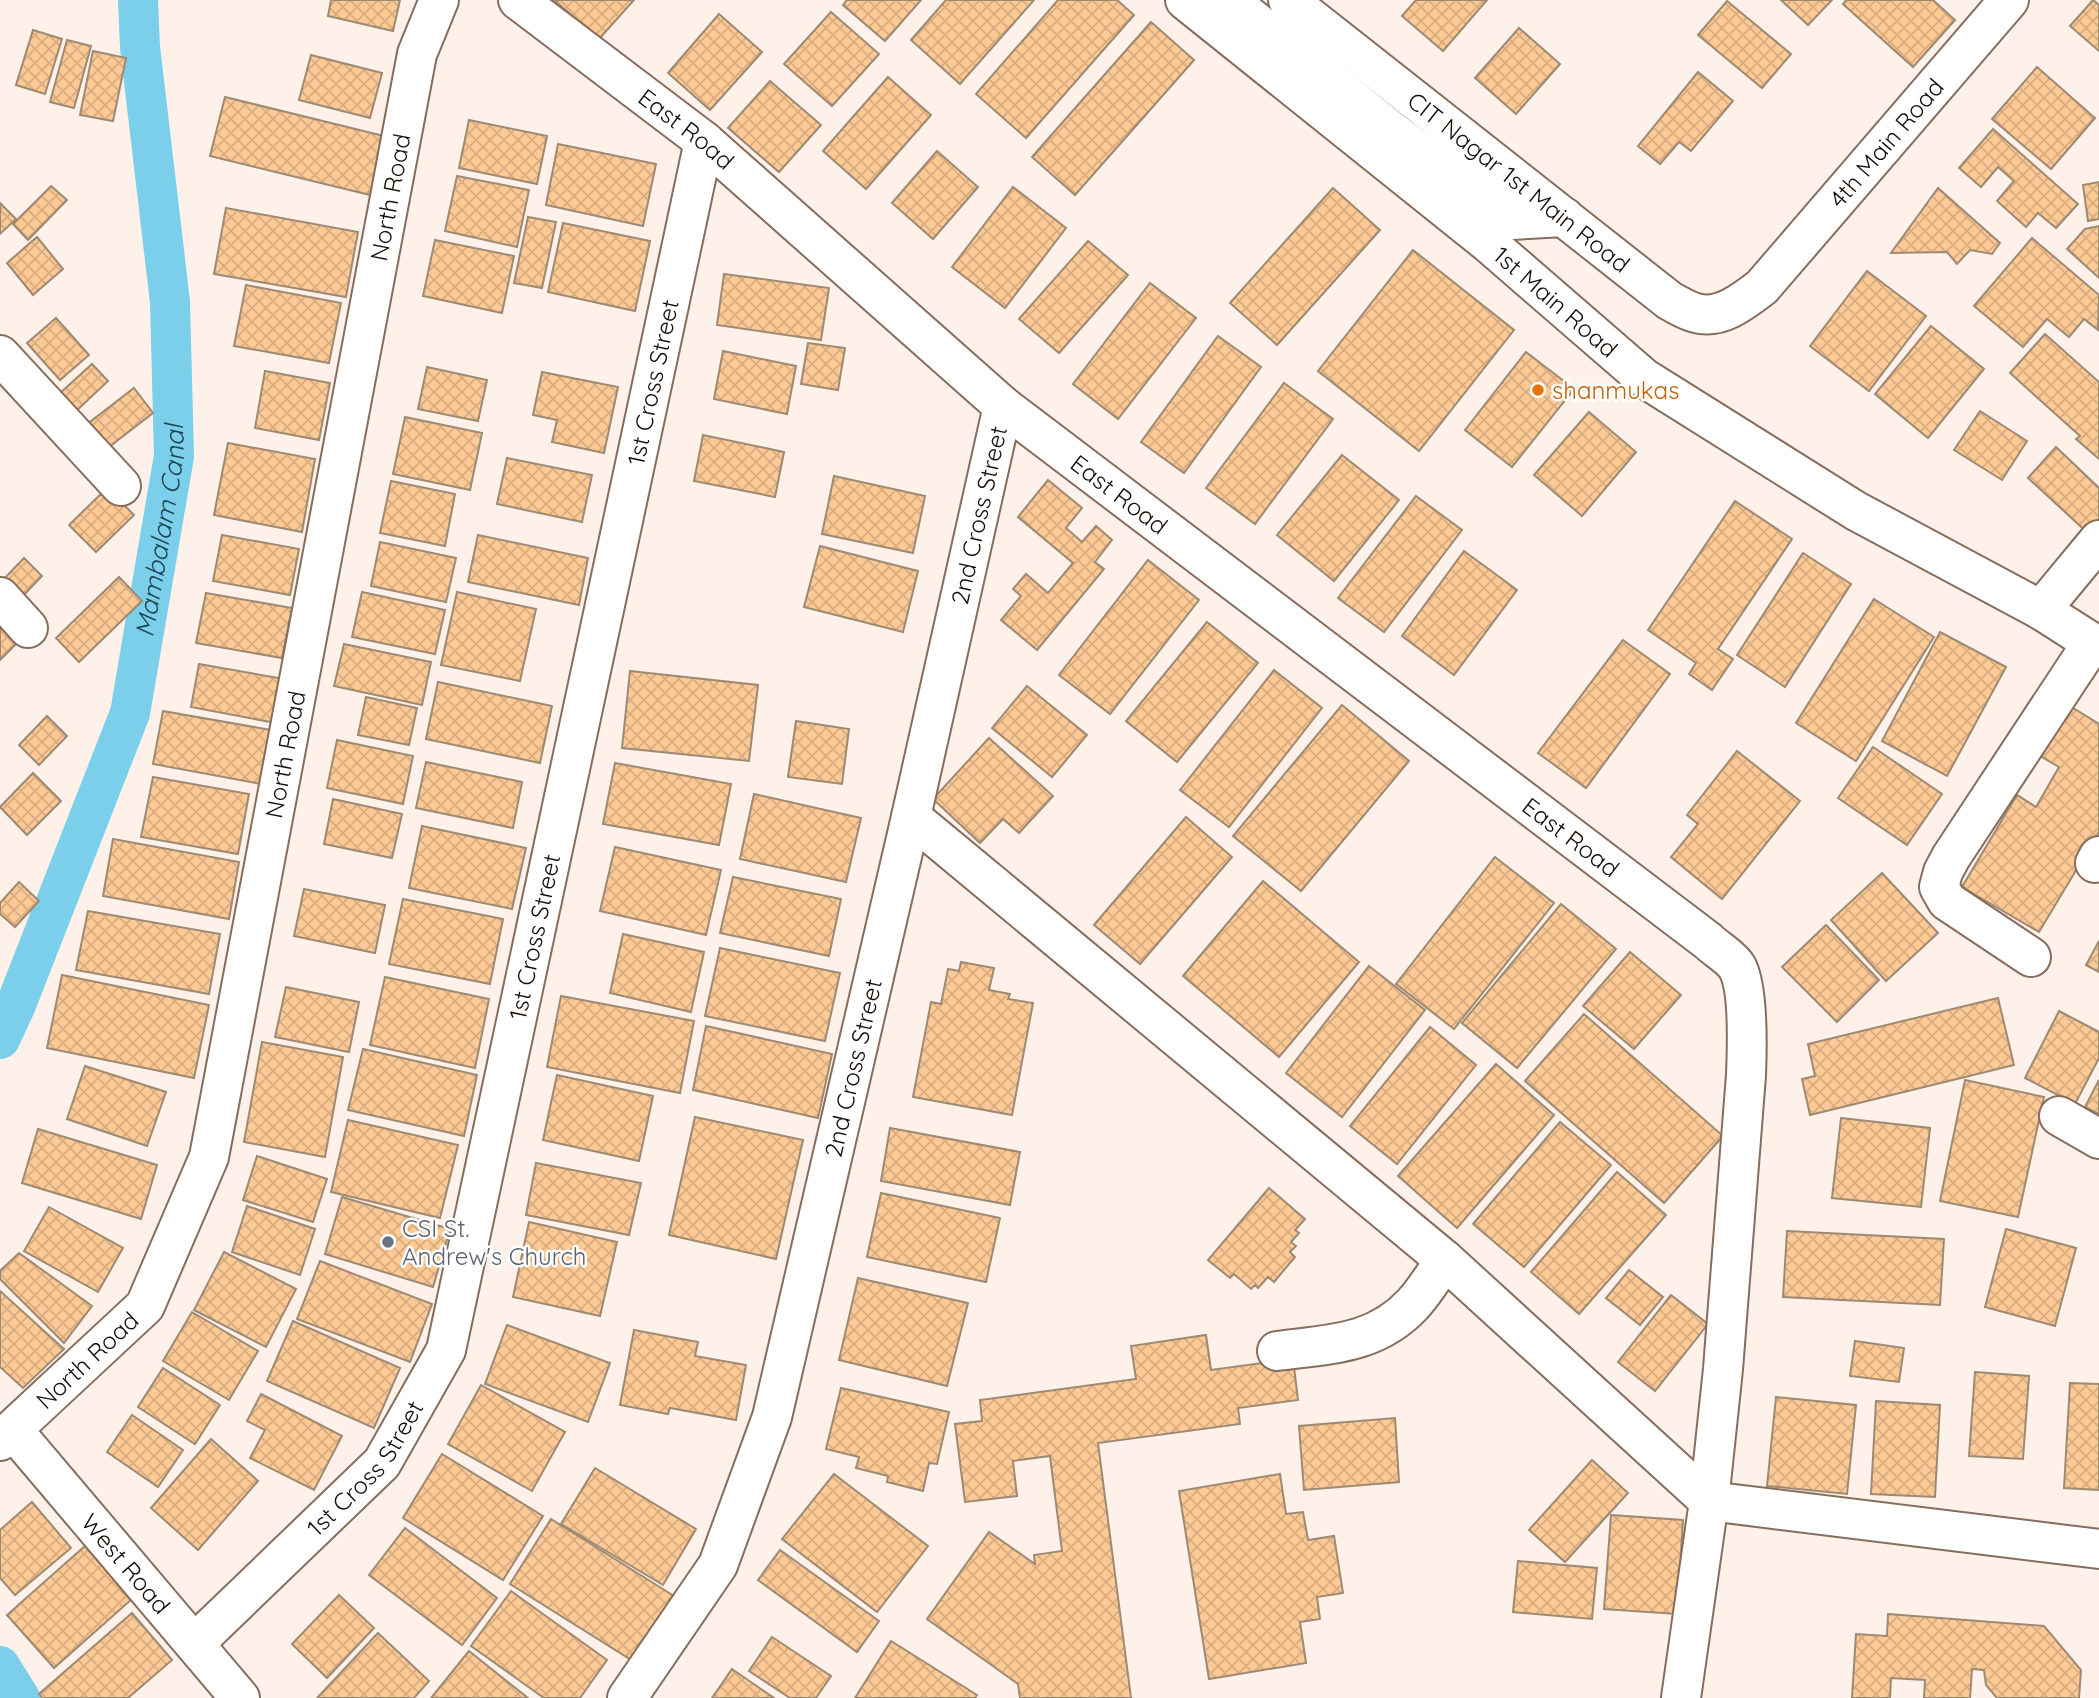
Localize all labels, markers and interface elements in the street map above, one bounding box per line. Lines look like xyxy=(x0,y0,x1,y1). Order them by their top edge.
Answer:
street label: 4th Main Road xyxy=(1822,72,1950,213)
street label: East Road xyxy=(633,82,740,176)
street label: CIT Nagar 1st Main Road xyxy=(1402,85,1636,279)
street label: North Road xyxy=(363,131,417,263)
street label: 1st Main Road xyxy=(1488,240,1624,363)
street label: 1st Cross Street xyxy=(620,297,685,468)
place label: shanmukas xyxy=(1552,375,1679,405)
marker: shanmukas xyxy=(1530,382,1546,398)
water label: Mambalam Canal xyxy=(127,421,191,639)
street label: 2nd Cross Street xyxy=(944,423,1013,607)
street label: East Road xyxy=(1065,448,1174,541)
street label: North Road xyxy=(258,688,312,821)
street label: East Road xyxy=(1517,791,1625,883)
street label: 1st Cross Street xyxy=(502,851,566,1022)
street label: 2nd Cross Street xyxy=(818,976,888,1160)
place label: CSI St. Andrew's Church xyxy=(402,1213,586,1271)
marker: CSI St. Andrew's Church xyxy=(380,1234,396,1250)
street label: North Road xyxy=(30,1305,145,1415)
street label: 1st Cross Street xyxy=(300,1395,429,1542)
street label: West Road xyxy=(75,1507,177,1620)

